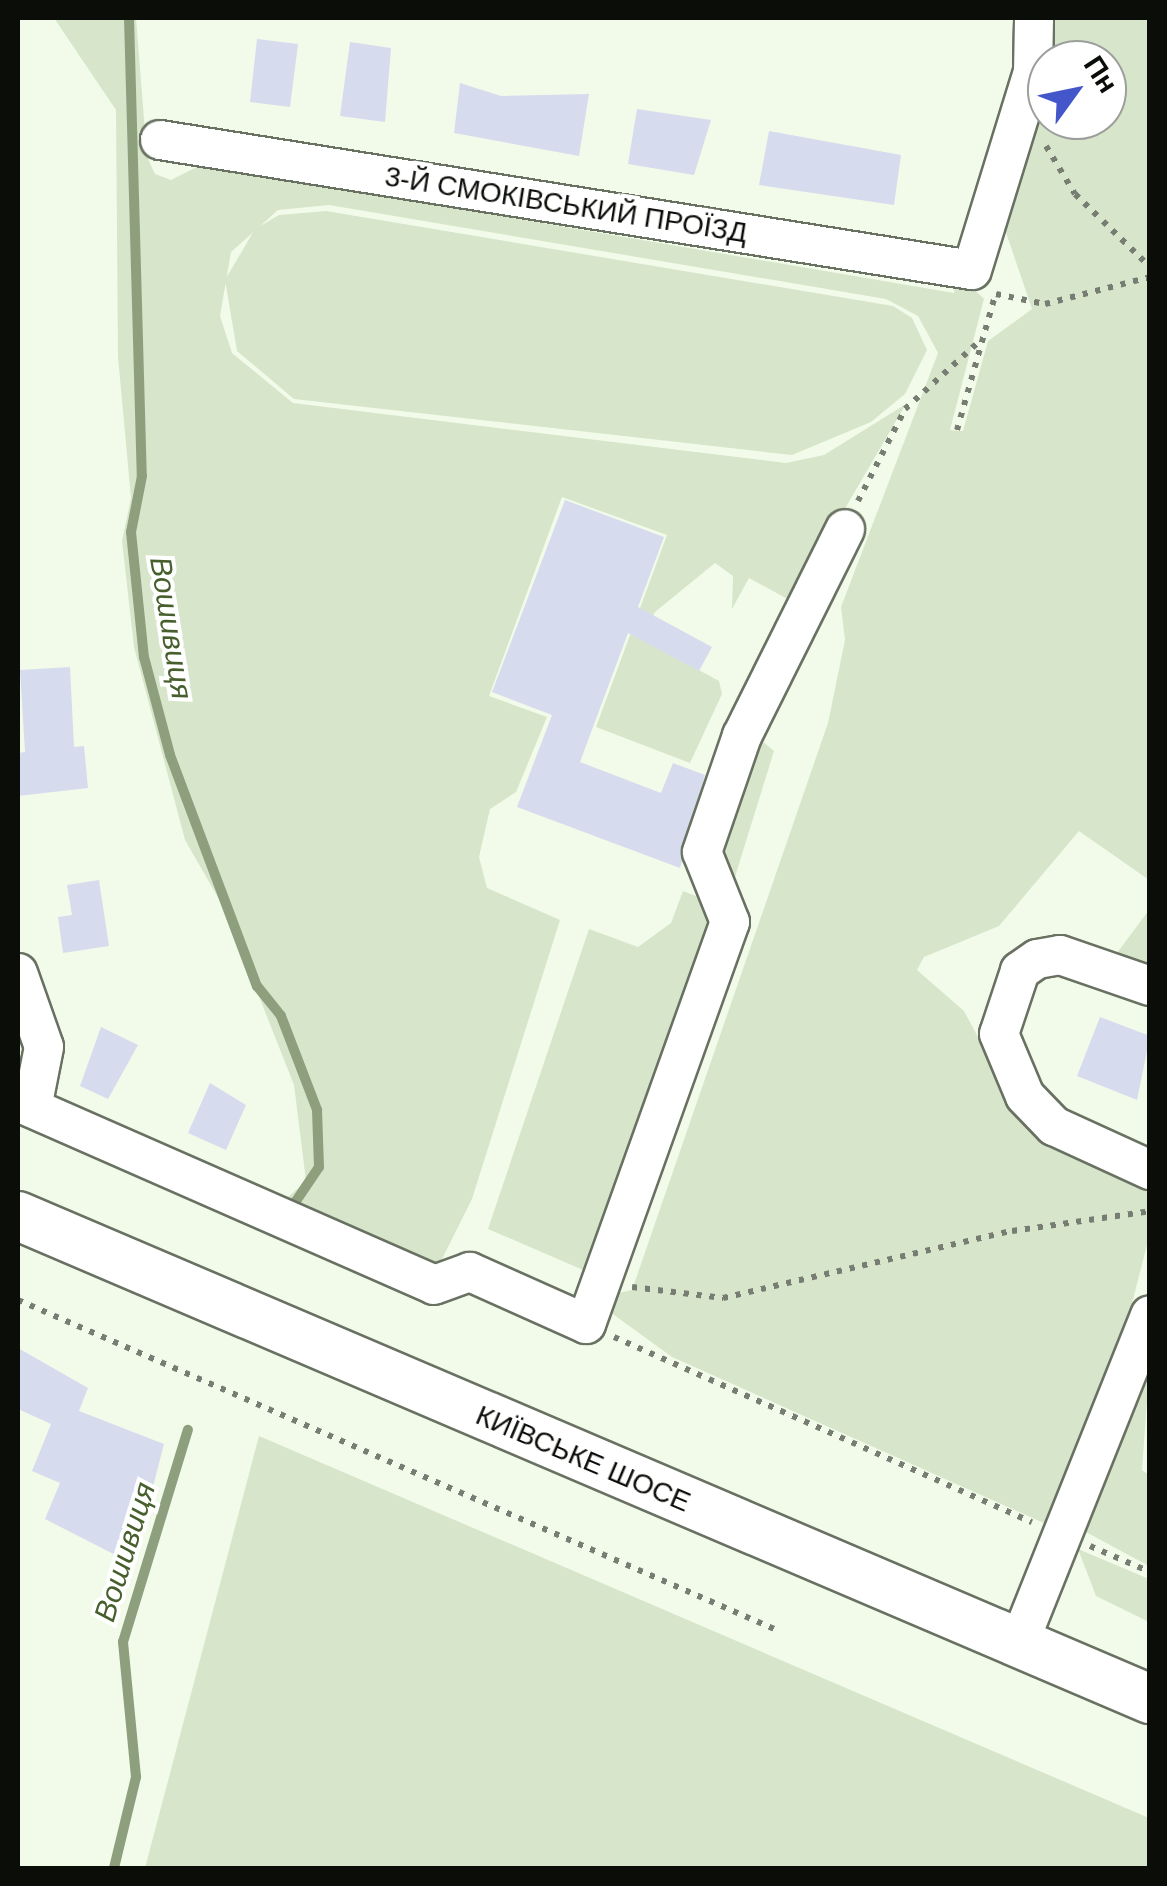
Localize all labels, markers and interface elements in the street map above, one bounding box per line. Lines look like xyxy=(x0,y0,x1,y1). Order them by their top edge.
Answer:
north arrow xyxy=(1027,40,1127,140)
text: Пн xyxy=(1078,50,1124,98)
street label: 3-Й СМОКІВСЬКИЙ ПРОЇЗД xyxy=(383,160,749,250)
water label: Вошивиця xyxy=(142,554,200,702)
street label: КИЇВСЬКЕ ШОСЕ xyxy=(471,1399,695,1519)
water label: Вошивиця xyxy=(87,1478,163,1626)

